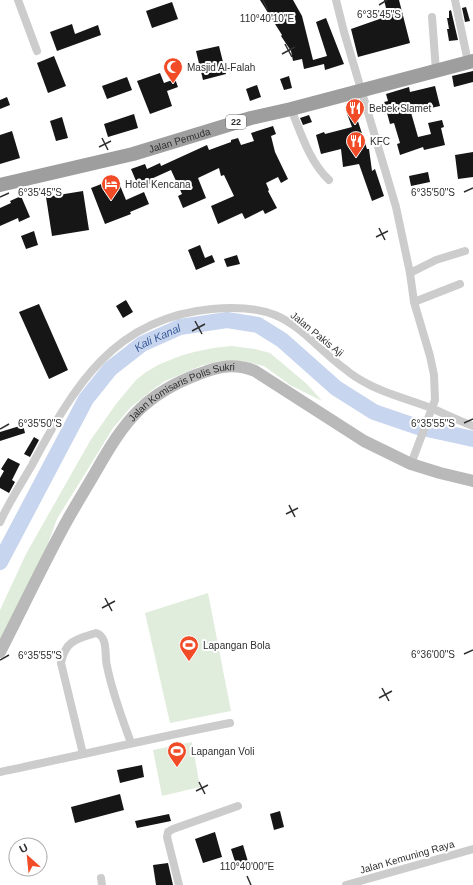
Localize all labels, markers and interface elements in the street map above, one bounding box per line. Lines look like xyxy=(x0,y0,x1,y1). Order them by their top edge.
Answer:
text: 6°35'45"S xyxy=(357,9,401,20)
text: 110°40'10"E xyxy=(240,13,294,24)
mosque icon: Masjid Al-Falah xyxy=(162,56,184,84)
place label: Masjid Al-Falah xyxy=(187,62,255,73)
restaurant icon: Bebek Slamet xyxy=(344,97,366,125)
place label: Bebek Slamet xyxy=(369,103,431,114)
road number: 22 xyxy=(226,115,246,129)
street label: Jalan Pemuda xyxy=(147,125,212,154)
restaurant icon: KFC xyxy=(345,130,367,158)
place label: KFC xyxy=(370,136,390,147)
hotel icon: Hotel Kencana xyxy=(100,173,122,201)
place label: Hotel Kencana xyxy=(125,179,191,190)
text: 6°35'45"S xyxy=(18,187,62,198)
text: 6°35'50"S xyxy=(411,187,455,198)
street label: Jalan Pakis Aji xyxy=(288,309,346,359)
water label: Kali Kanal xyxy=(132,321,183,354)
street label: Jalan Komisaris Polis Sukri xyxy=(126,361,235,423)
text: 6°35'50"S xyxy=(18,418,62,429)
text: 6°35'55"S xyxy=(411,418,455,429)
sports icon: Lapangan Bola xyxy=(178,634,200,662)
place label: Lapangan Bola xyxy=(203,640,271,651)
text: 6°36'00"S xyxy=(411,649,455,660)
text: 6°35'55"S xyxy=(18,650,62,661)
sports icon: Lapangan Voli xyxy=(166,740,188,768)
place label: Lapangan Voli xyxy=(191,746,254,757)
north arrow xyxy=(8,837,48,877)
street label: Jalan Kemuning Raya xyxy=(358,838,456,876)
text: U xyxy=(17,841,30,855)
text: 110°40'00"E xyxy=(220,861,274,872)

